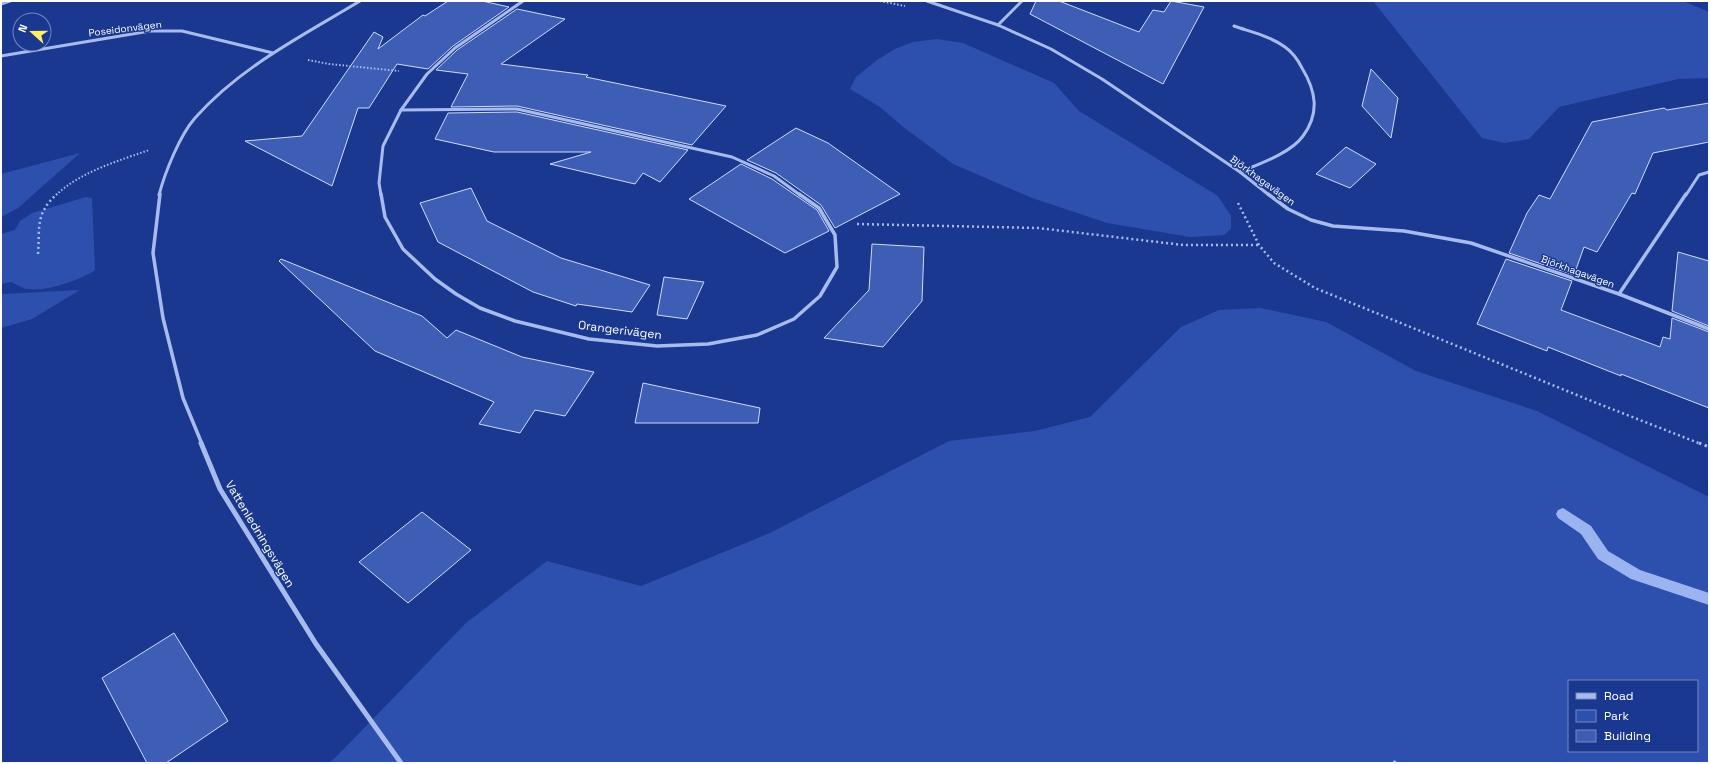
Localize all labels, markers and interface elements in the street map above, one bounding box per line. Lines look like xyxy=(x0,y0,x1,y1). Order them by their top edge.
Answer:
north arrow xyxy=(12,12,52,52)
street label: Poseidonvägen xyxy=(88,18,162,39)
text: N xyxy=(15,22,31,34)
street label: Björkhagavägen xyxy=(1228,152,1298,208)
street label: Björkhagavägen xyxy=(1539,252,1616,291)
street label: Orangerivägen xyxy=(577,317,663,343)
street label: Vattenledningsvägen xyxy=(222,478,298,590)
legend xyxy=(1568,680,1698,752)
text: Road xyxy=(1604,688,1633,704)
text: Park xyxy=(1604,708,1629,724)
text: Building xyxy=(1604,728,1651,744)

